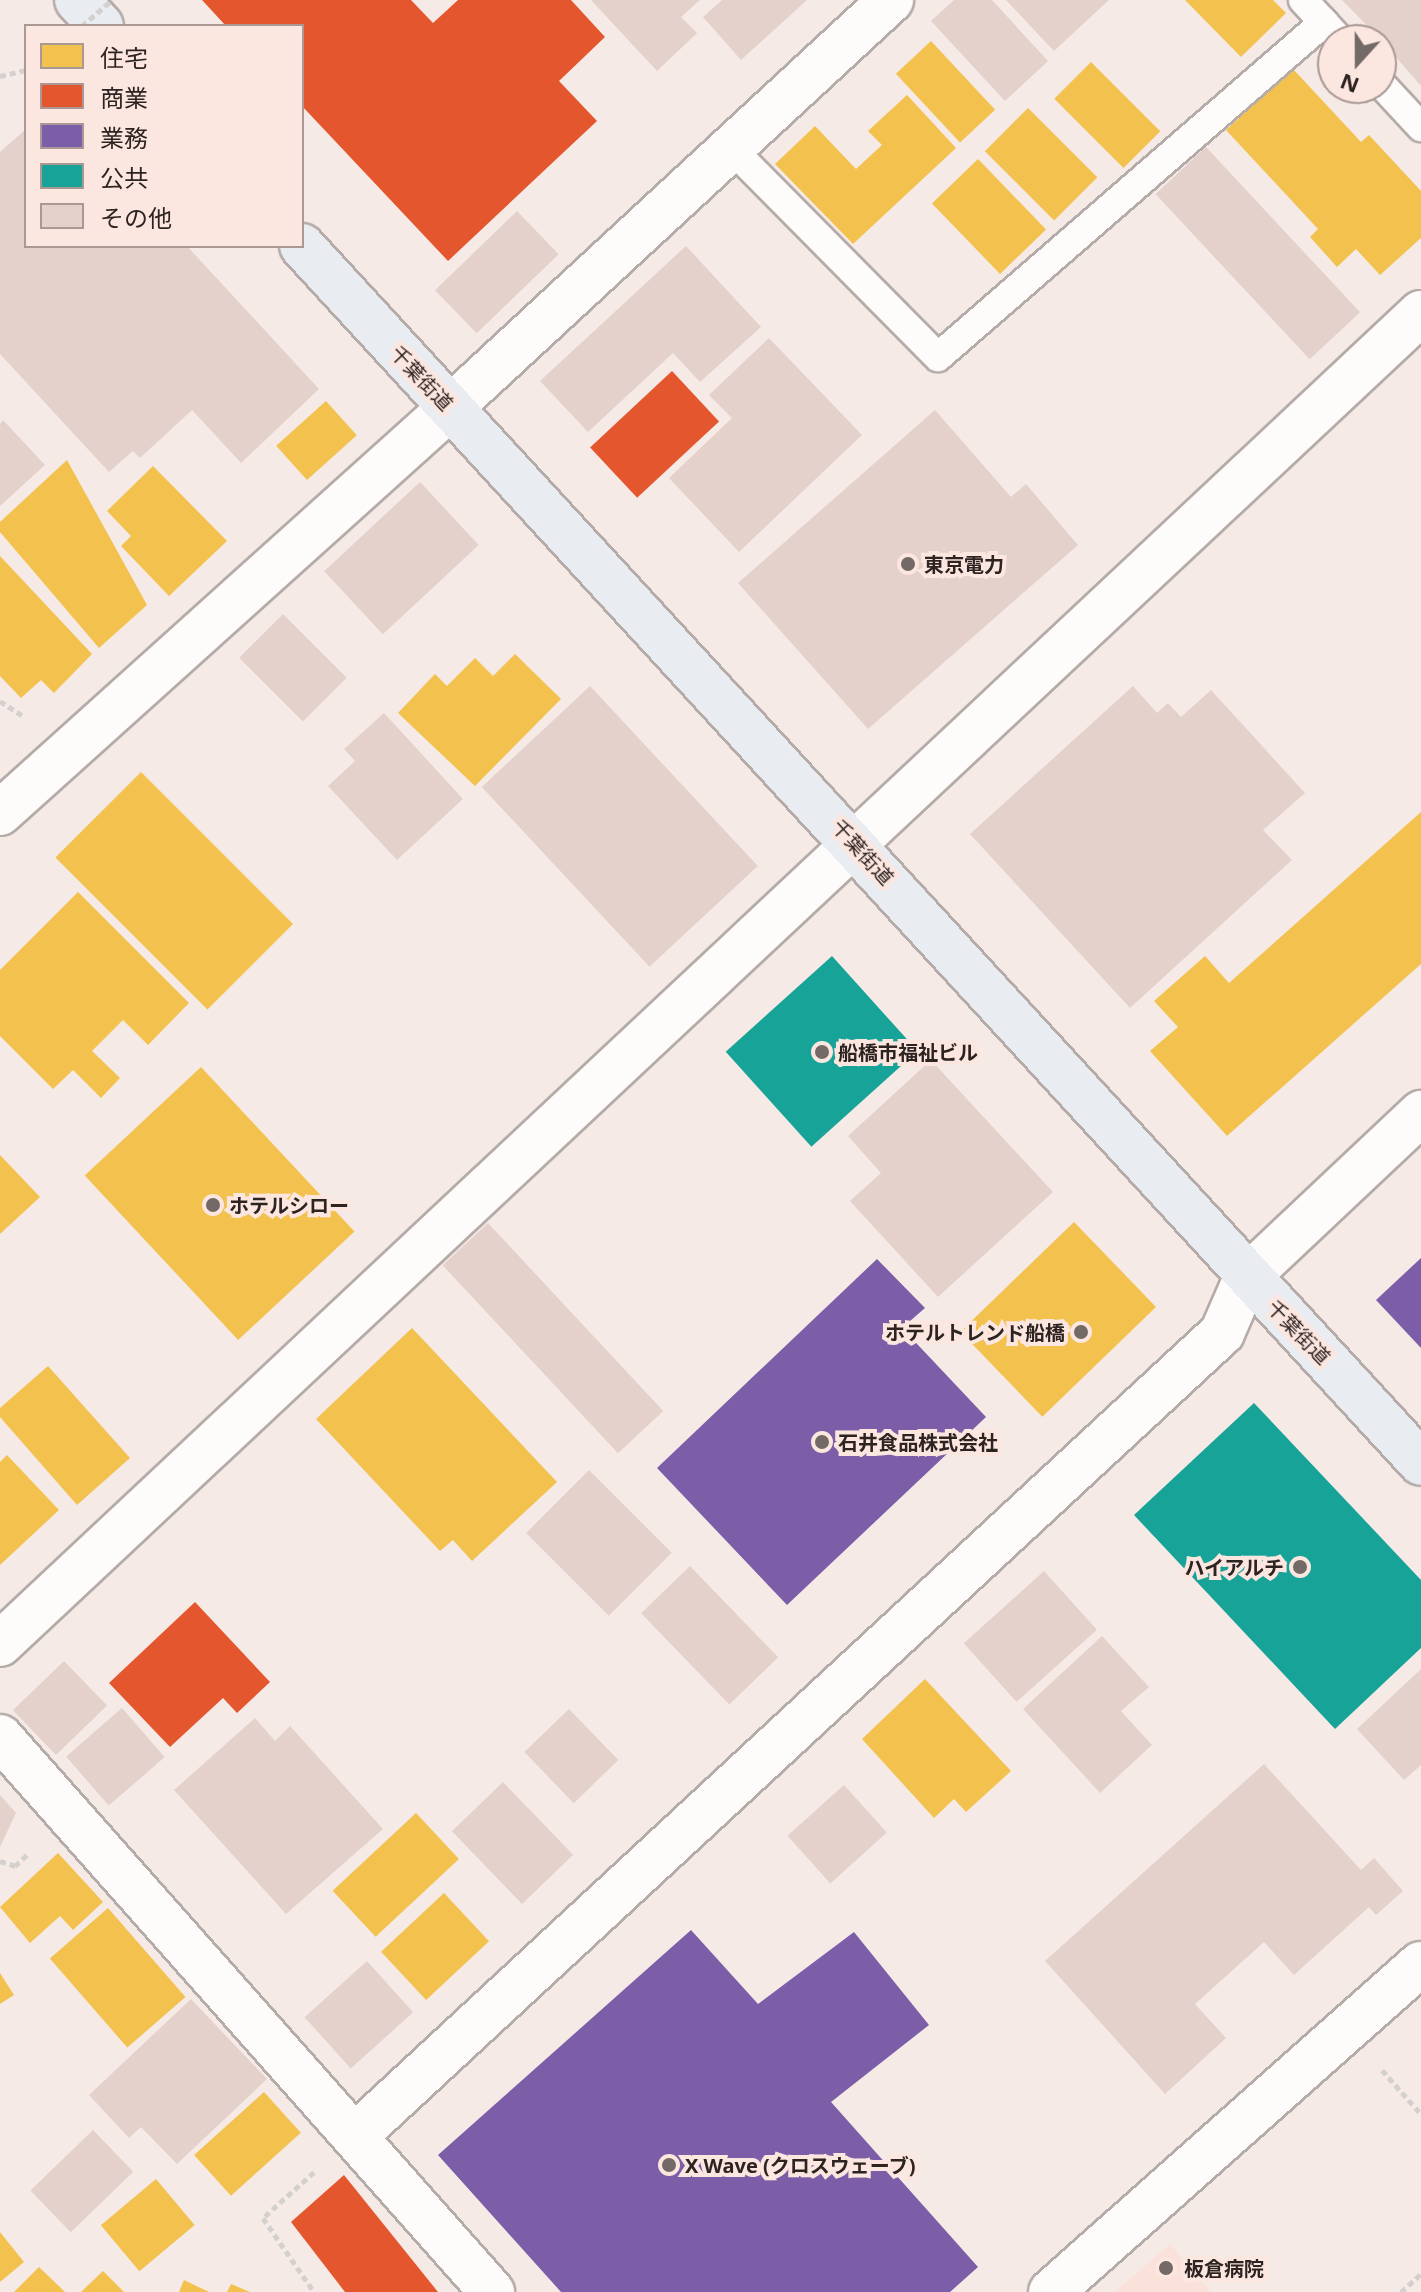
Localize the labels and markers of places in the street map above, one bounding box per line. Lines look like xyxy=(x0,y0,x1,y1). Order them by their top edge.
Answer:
place label: 東京電力 xyxy=(924,552,1004,576)
marker: 東京電力 xyxy=(899,555,917,573)
place label: 船橋市福祉ビル xyxy=(838,1040,978,1064)
marker: 船橋市福祉ビル xyxy=(813,1043,831,1061)
place label: ホテルシロー xyxy=(229,1193,349,1217)
marker: ホテルシロー xyxy=(204,1196,222,1214)
place label: ホテルトレンド船橋 xyxy=(885,1320,1065,1344)
marker: ホテルトレンド船橋 xyxy=(1072,1323,1090,1341)
place label: 石井食品株式会社 xyxy=(838,1430,998,1454)
marker: 石井食品株式会社 xyxy=(813,1433,831,1451)
place label: ハイアルチ xyxy=(1184,1555,1284,1579)
marker: ハイアルチ xyxy=(1291,1558,1309,1576)
place label: X Wave (クロスウェーブ) xyxy=(685,2153,917,2177)
marker: X Wave (クロスウェーブ) xyxy=(660,2156,678,2174)
place label: 板倉病院 xyxy=(1184,2256,1264,2280)
marker: 板倉病院 xyxy=(1155,2257,1177,2279)

